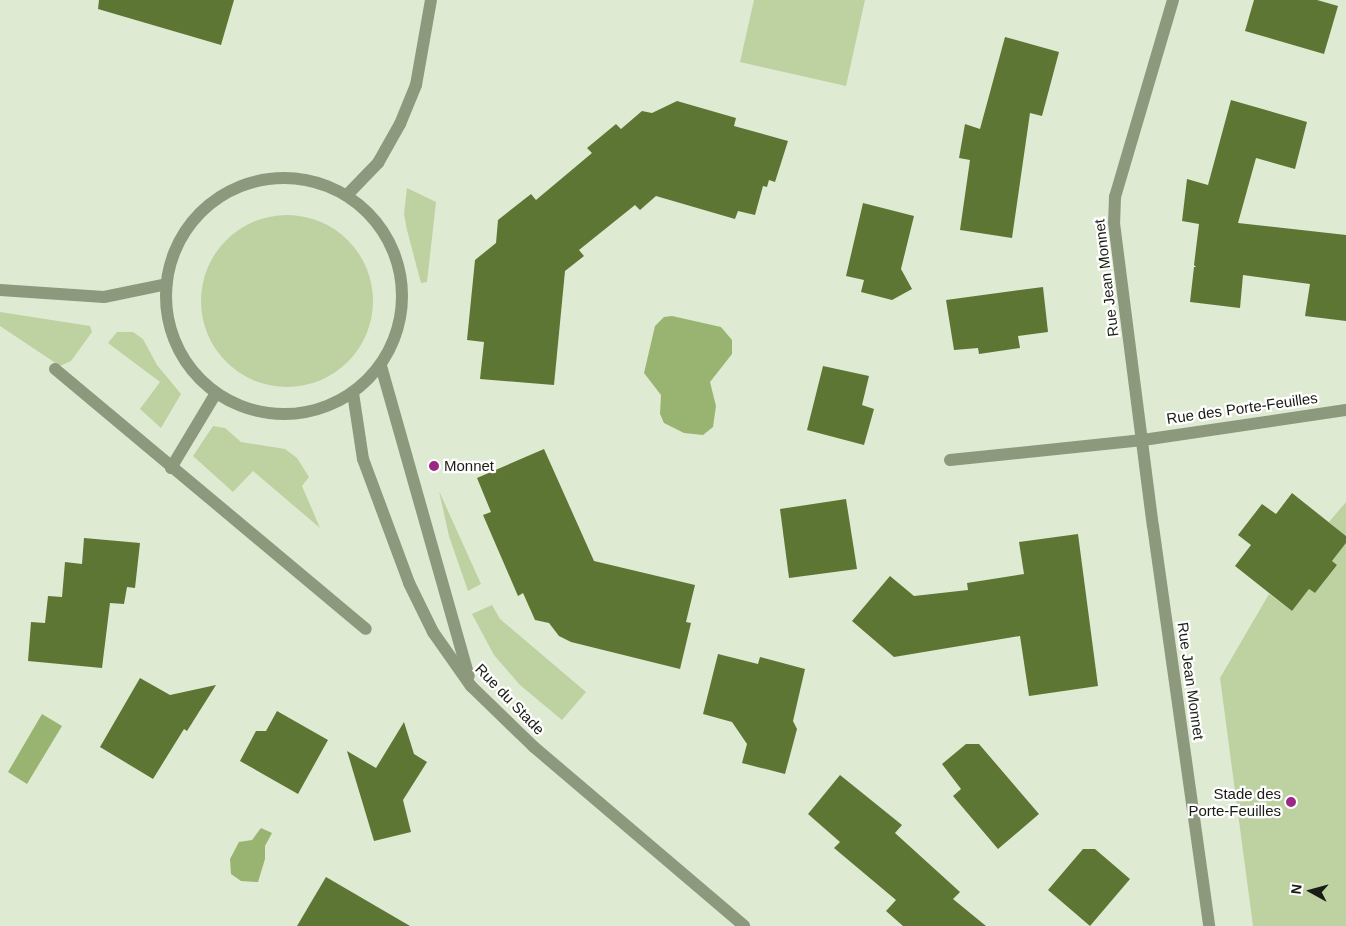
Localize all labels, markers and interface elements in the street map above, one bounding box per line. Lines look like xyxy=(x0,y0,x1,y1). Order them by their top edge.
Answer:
street label: Rue Jean Monnet xyxy=(1090,218,1122,338)
street label: Rue des Porte-Feuilles xyxy=(1165,388,1319,428)
place label: Monnet xyxy=(444,457,494,475)
marker: Monnet xyxy=(428,460,440,472)
street label: Rue Jean Monnet xyxy=(1174,621,1208,741)
street label: Rue du Stade xyxy=(472,660,548,738)
place label: Stade des Porte-Feuilles xyxy=(1188,784,1281,819)
marker: Stade des Porte-Feuilles xyxy=(1285,796,1297,808)
north arrow xyxy=(1286,866,1336,916)
text: N xyxy=(1288,883,1305,895)

